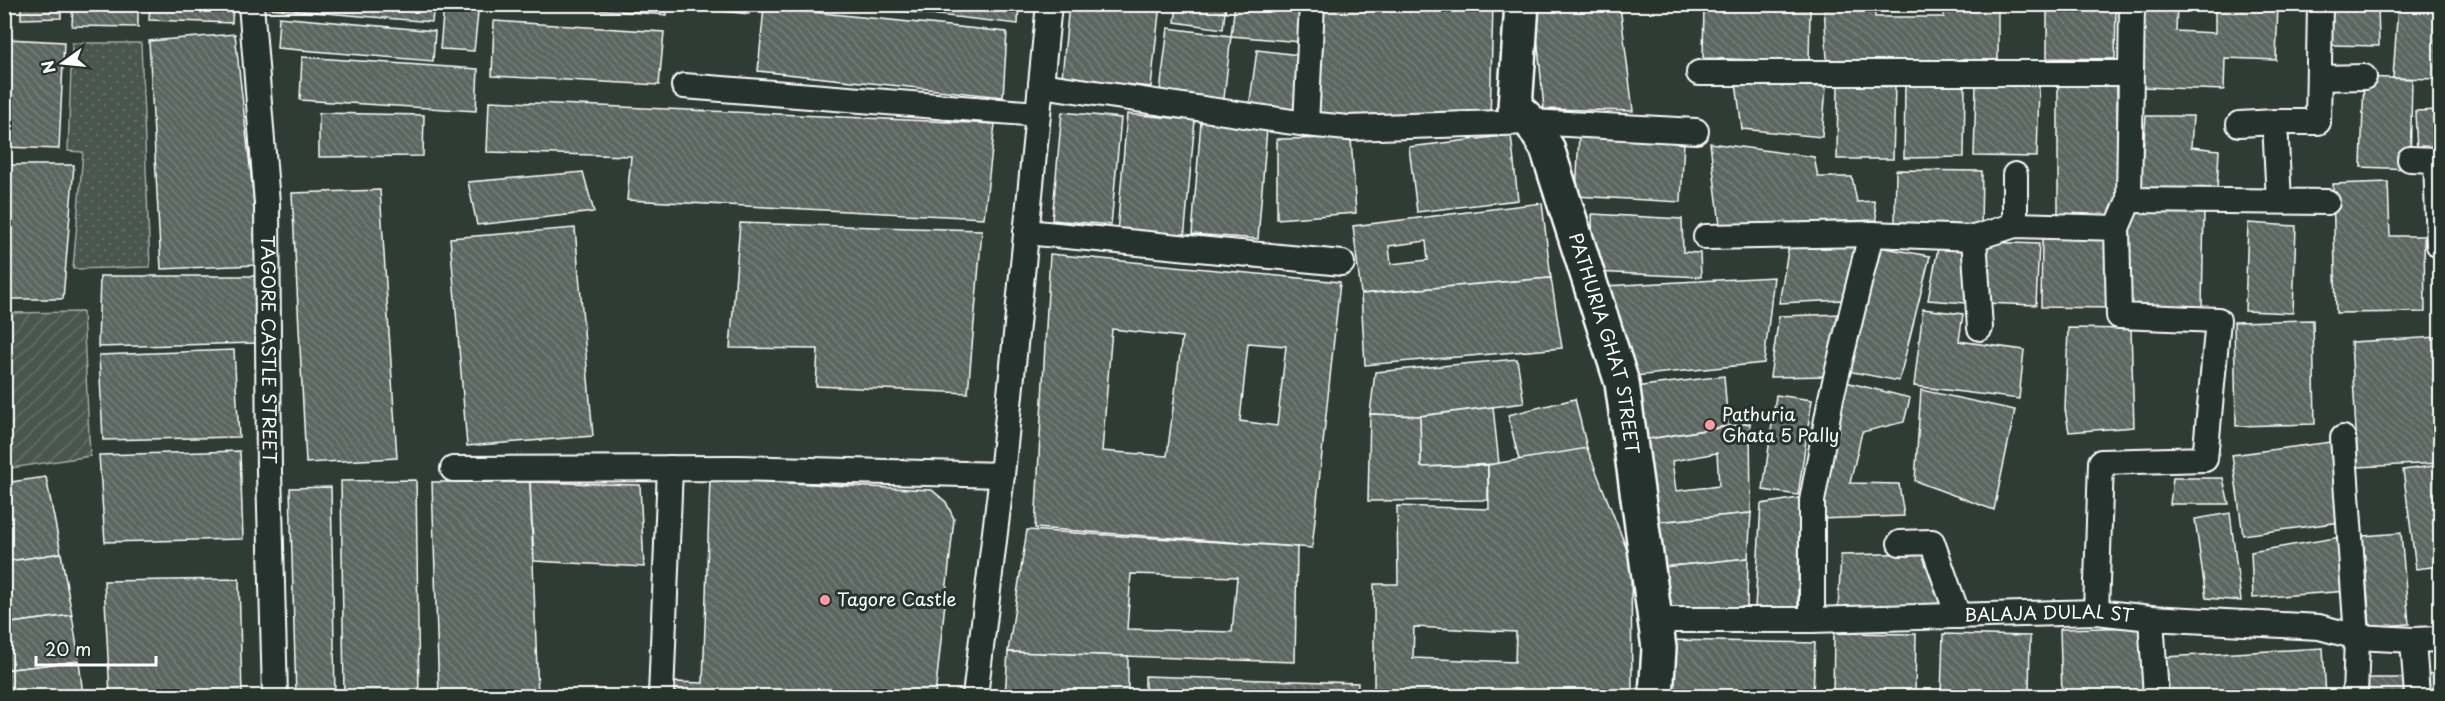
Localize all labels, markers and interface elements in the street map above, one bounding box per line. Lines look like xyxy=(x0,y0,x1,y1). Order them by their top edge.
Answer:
north arrow xyxy=(33,33,93,93)
text: N xyxy=(34,58,61,76)
street label: PATHURIA GHAT STREET xyxy=(1563,229,1647,457)
street label: TAGORE CASTLE STREET xyxy=(255,235,284,464)
place label: Pathuria Ghata 5 Pally xyxy=(1722,400,1839,448)
marker: Pathuria Ghata 5 Pally xyxy=(1703,418,1717,432)
place label: Tagore Castle xyxy=(837,585,957,612)
marker: Tagore Castle xyxy=(818,593,832,607)
street label: BALAJA DULAL ST xyxy=(1964,597,2136,628)
scale bar xyxy=(36,629,156,667)
text: 20 m xyxy=(45,635,91,662)

